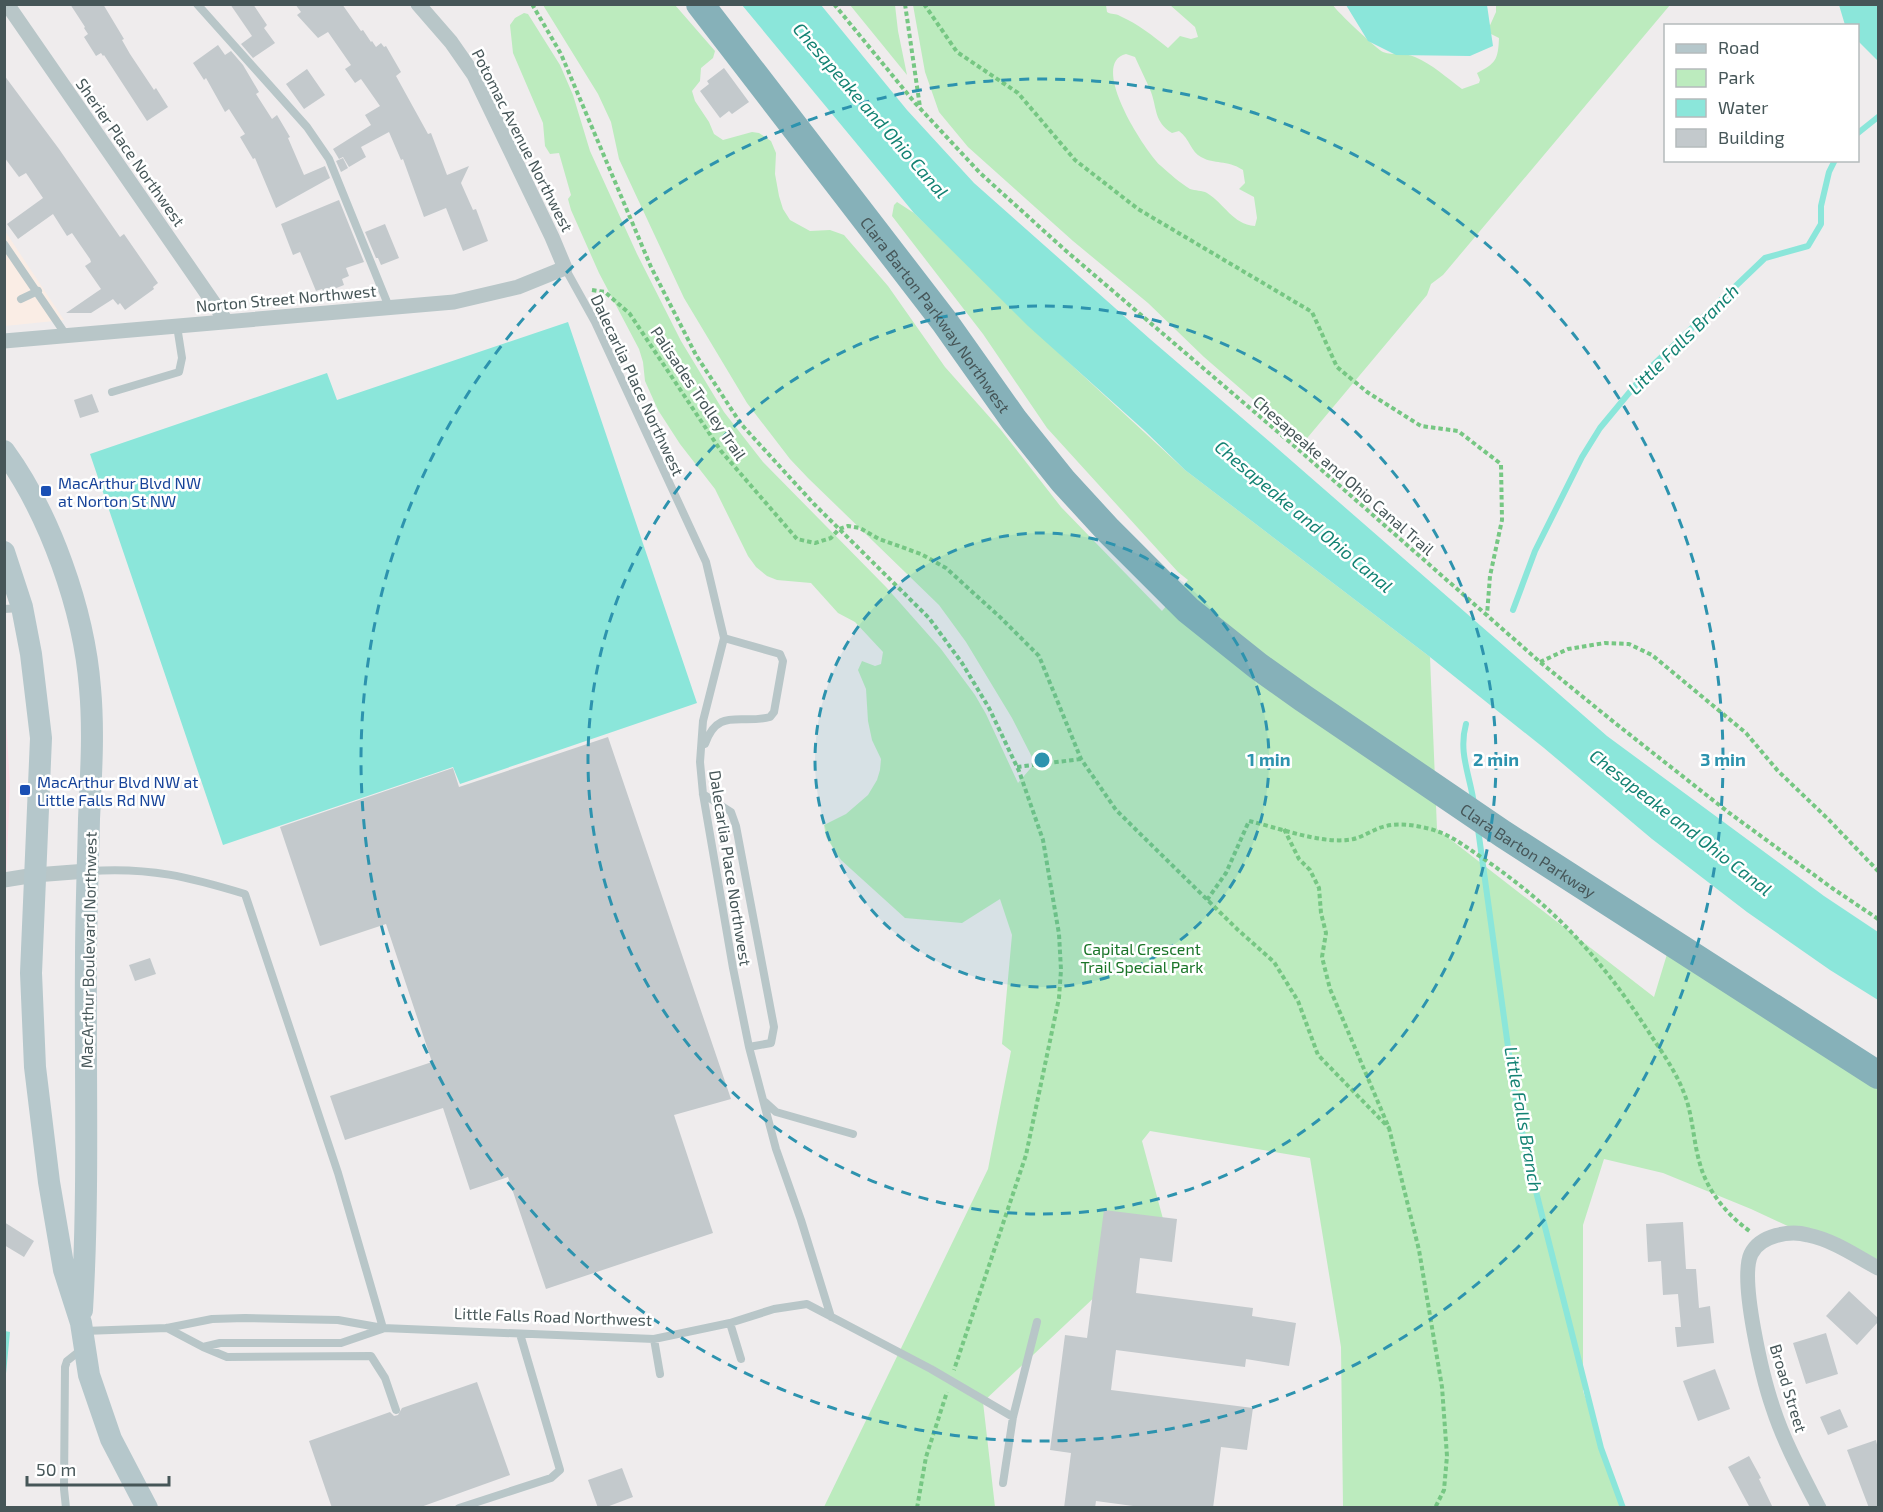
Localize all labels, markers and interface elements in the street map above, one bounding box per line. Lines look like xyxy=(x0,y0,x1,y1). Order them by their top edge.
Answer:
water label: Chesapeake and Ohio Canal xyxy=(789,18,953,202)
legend xyxy=(1664,24,1859,162)
text: Road xyxy=(1718,36,1759,58)
street label: Potomac Avenue Northwest xyxy=(469,45,577,235)
text: Park xyxy=(1718,66,1755,88)
street label: Sherier Place Northwest xyxy=(73,74,189,230)
text: Water xyxy=(1718,96,1768,118)
text: Building xyxy=(1718,126,1785,148)
street label: Clara Barton Parkway Northwest xyxy=(857,212,1015,416)
water label: Little Falls Branch xyxy=(1623,279,1743,399)
street label: Norton Street Northwest xyxy=(195,281,377,315)
street label: Dalecarlia Place Northwest xyxy=(588,291,688,479)
street label: Palisades Trolley Trail xyxy=(647,323,751,464)
street label: Chesapeake and Ohio Canal Trail xyxy=(1249,391,1439,559)
water label: Chesapeake and Ohio Canal xyxy=(1211,435,1397,597)
place label: MacArthur Blvd NW at Norton St NW xyxy=(58,473,201,510)
marker: MacArthur Blvd NW at Norton St NW xyxy=(39,484,53,498)
water label: Chesapeake and Ohio Canal xyxy=(1585,744,1777,900)
text: 1 min xyxy=(1247,748,1291,770)
text: 2 min xyxy=(1473,748,1519,770)
text: 3 min xyxy=(1700,748,1746,770)
centre of rings xyxy=(1032,750,1052,770)
street label: Dalecarlia Place Northwest xyxy=(706,769,756,967)
place label: MacArthur Blvd NW at Little Falls Rd NW xyxy=(37,772,198,809)
marker: MacArthur Blvd NW at Little Falls Rd NW xyxy=(18,783,32,797)
street label: Clara Barton Parkway xyxy=(1457,799,1600,901)
street label: MacArthur Boulevard Northwest xyxy=(76,831,100,1069)
park label: Capital Crescent Trail Special Park xyxy=(1081,939,1203,976)
water label: Little Falls Branch xyxy=(1500,1044,1548,1194)
street label: Little Falls Road Northwest xyxy=(454,1303,652,1329)
street label: Broad Street xyxy=(1767,1342,1811,1434)
scale bar xyxy=(27,1449,170,1487)
text: 50 m xyxy=(36,1458,76,1480)

